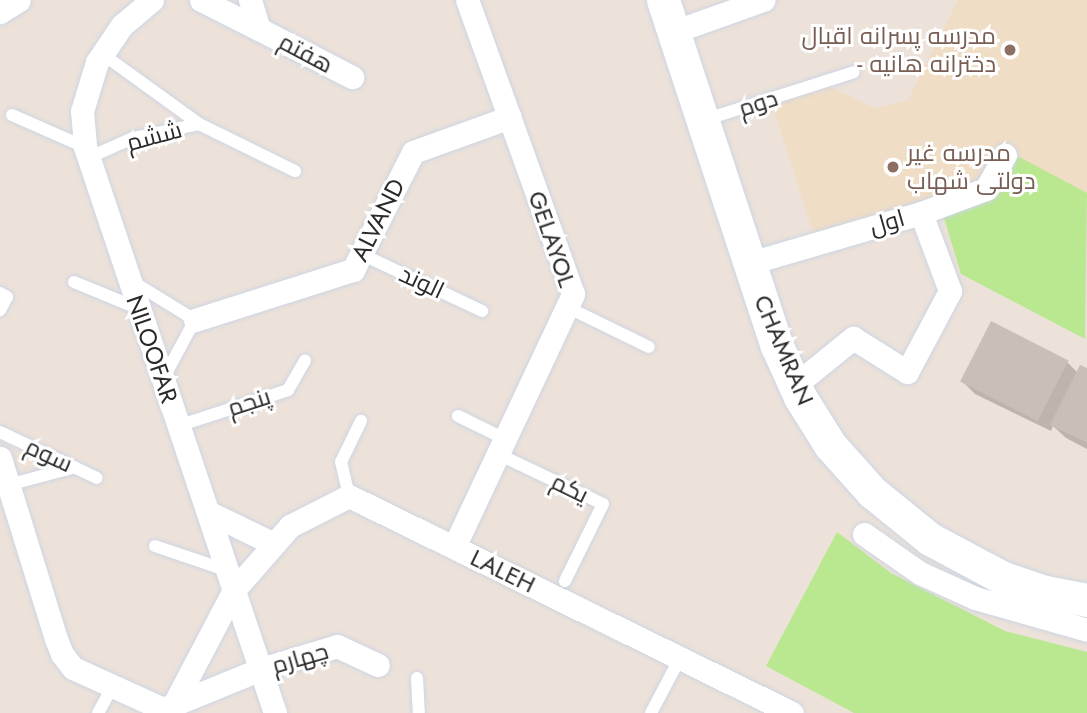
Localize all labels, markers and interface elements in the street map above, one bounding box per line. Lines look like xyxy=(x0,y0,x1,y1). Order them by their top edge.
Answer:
place label: مدرسه پسرانه اقبال - دخترانه هانیه xyxy=(802,22,996,78)
street label: هفتم xyxy=(274,27,338,79)
marker: مدرسه پسرانه اقبال - دخترانه هانیه xyxy=(1002,42,1018,58)
street label: دوم xyxy=(735,83,781,123)
street label: ششم xyxy=(123,115,185,157)
place label: مدرسه غیر دولتی شهاب xyxy=(907,139,1035,195)
marker: مدرسه غیر دولتی شهاب xyxy=(885,159,901,175)
street label: ALVAND xyxy=(345,174,411,266)
street label: GELAYOL xyxy=(522,187,582,291)
street label: اول xyxy=(866,203,908,241)
street label: الوند xyxy=(395,259,449,305)
street label: NILOOFAR xyxy=(120,291,184,407)
street label: CHAMRAN xyxy=(748,291,820,409)
street label: پنجم xyxy=(224,382,274,422)
street label: سوم xyxy=(21,432,77,478)
street label: یکم xyxy=(547,467,593,509)
street label: LALEH xyxy=(466,543,540,599)
street label: چهارم xyxy=(268,636,332,680)

